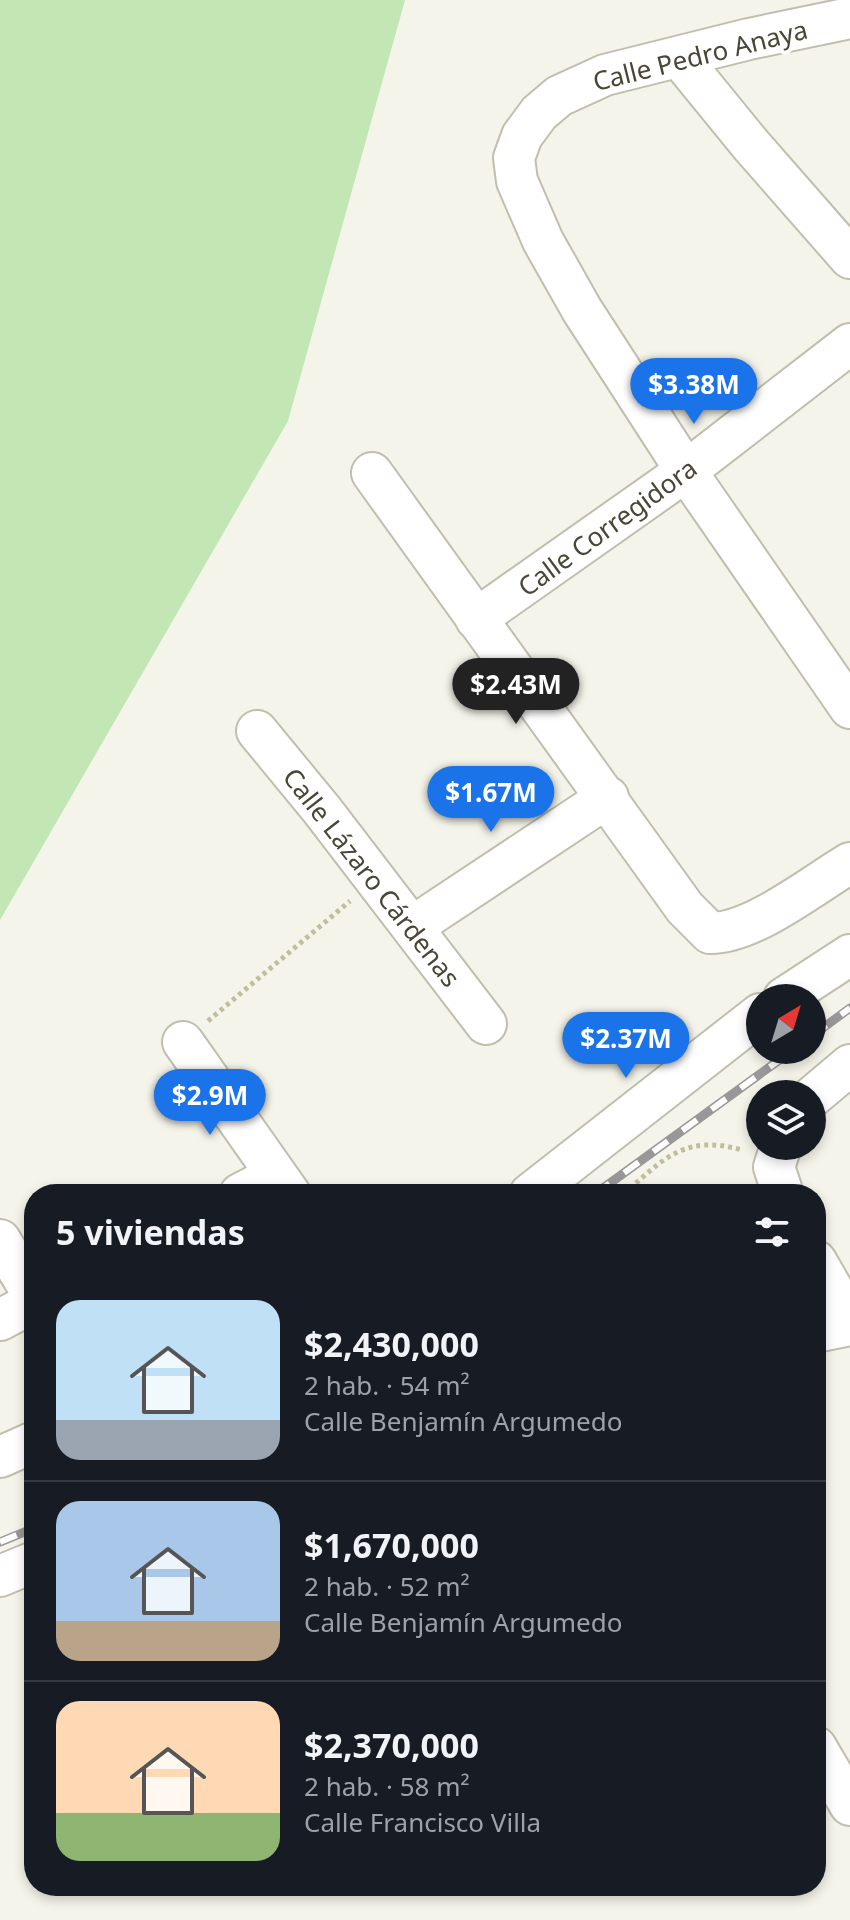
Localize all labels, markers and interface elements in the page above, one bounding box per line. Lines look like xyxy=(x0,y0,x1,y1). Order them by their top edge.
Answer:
street label: Calle Pedro Anaya xyxy=(589,11,811,99)
pin: $3.38M xyxy=(629,358,759,426)
text: $3.38M xyxy=(648,366,740,402)
street label: Calle Corregidora xyxy=(510,450,704,604)
pin: $2.43M xyxy=(451,658,581,726)
text: $2.43M xyxy=(470,666,562,702)
street label: Calle Lázaro Cárdenas xyxy=(275,760,469,994)
pin: $1.67M xyxy=(426,766,556,834)
text: $1.67M xyxy=(445,774,537,810)
north arrow xyxy=(746,984,826,1064)
map controls xyxy=(746,984,826,1160)
pin: $2.37M xyxy=(561,1012,691,1080)
text: $2.37M xyxy=(580,1020,672,1056)
pin: $2.9M xyxy=(154,1069,266,1137)
text: $2.9M xyxy=(172,1077,248,1113)
button: layers xyxy=(746,1080,826,1160)
text: 5 viviendas xyxy=(56,1209,245,1255)
icon: filters xyxy=(750,1210,794,1254)
text: $2,430,000 xyxy=(304,1321,479,1367)
icon: home xyxy=(120,1332,216,1428)
text: 2 hab. · 54 m² xyxy=(304,1367,470,1403)
text: Calle Benjamín Argumedo xyxy=(304,1403,622,1439)
text: $1,670,000 xyxy=(304,1522,479,1568)
icon: home xyxy=(120,1533,216,1629)
text: 2 hab. · 52 m² xyxy=(304,1568,470,1604)
text: Calle Benjamín Argumedo xyxy=(304,1604,622,1640)
text: $2,370,000 xyxy=(304,1722,479,1768)
icon: home xyxy=(120,1733,216,1829)
text: 2 hab. · 58 m² xyxy=(304,1768,470,1804)
text: Calle Francisco Villa xyxy=(304,1804,541,1840)

